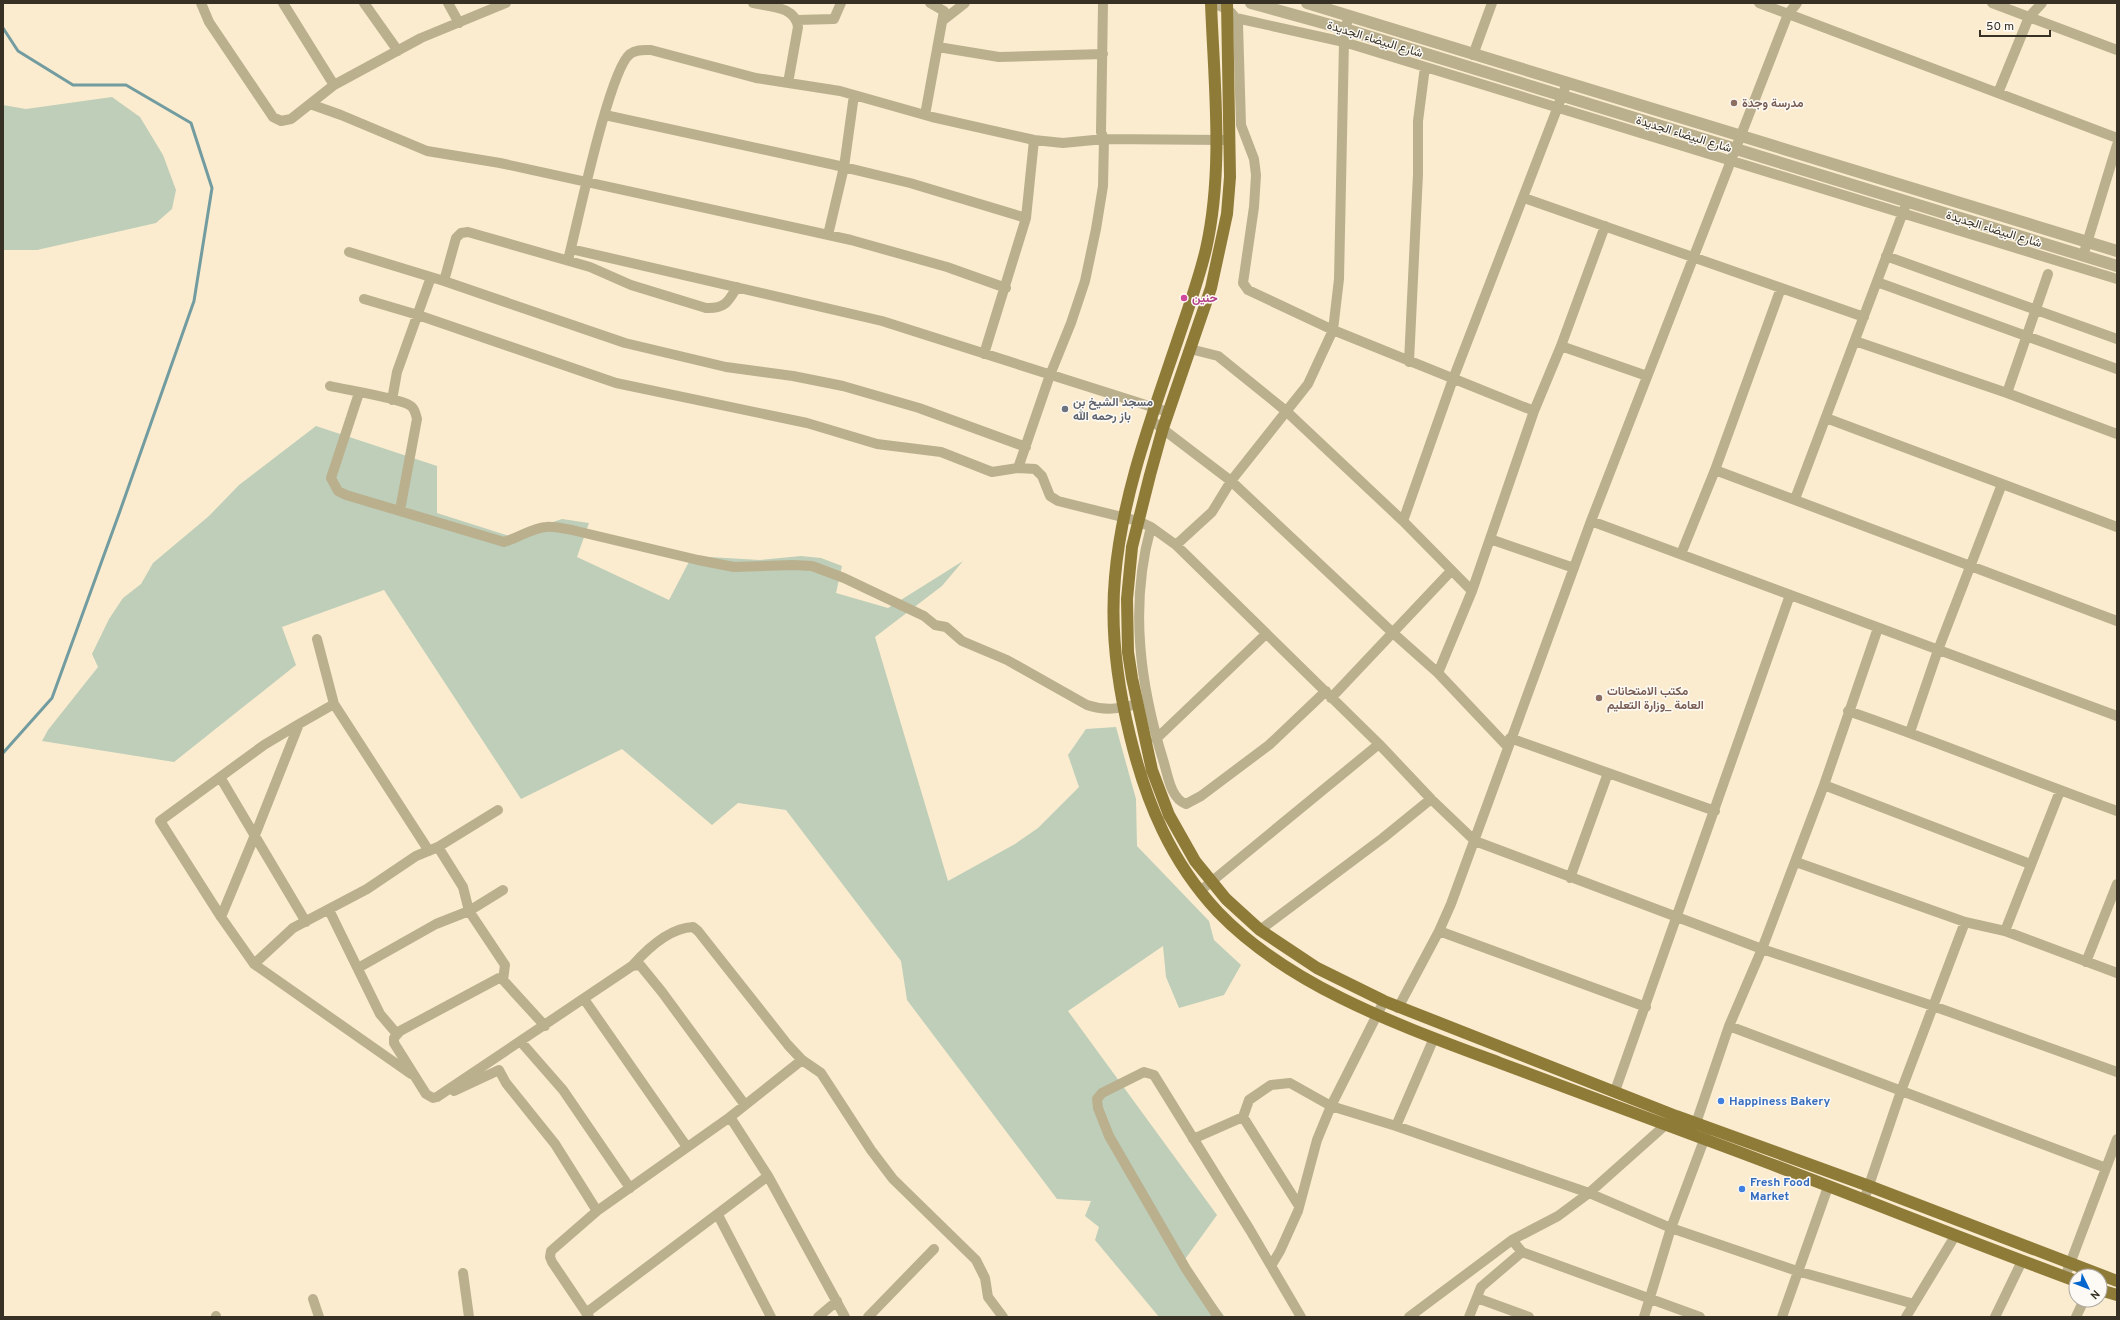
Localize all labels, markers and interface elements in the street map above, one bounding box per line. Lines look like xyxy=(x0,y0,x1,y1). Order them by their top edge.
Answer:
scale bar xyxy=(1980,12,2050,38)
street label: شارع البيضاء الجديدة xyxy=(1325,18,1425,62)
text: 50 m xyxy=(1986,19,2014,35)
place label: مدرسة وجدة xyxy=(1742,96,1804,112)
marker: مدرسة وجدة xyxy=(1729,98,1739,108)
street label: شارع البيضاء الجديدة xyxy=(1634,113,1734,157)
street label: شارع البيضاء الجديدة xyxy=(1944,208,2044,252)
place label: حنين xyxy=(1192,291,1218,307)
marker: حنين xyxy=(1179,293,1189,303)
place label: مسجد الشيخ بن باز رحمه الله xyxy=(1073,395,1153,425)
marker: مسجد الشيخ بن باز رحمه الله xyxy=(1060,404,1070,414)
place label: مكتب الامتحانات العامة _وزارة التعليم xyxy=(1607,684,1704,714)
marker: مكتب الامتحانات العامة _وزارة التعليم xyxy=(1594,693,1604,703)
place label: Happiness Bakery xyxy=(1729,1094,1830,1110)
marker: Happiness Bakery xyxy=(1716,1096,1726,1106)
place label: Fresh Food Market xyxy=(1750,1175,1810,1205)
marker: Fresh Food Market xyxy=(1737,1184,1747,1194)
north arrow xyxy=(2068,1268,2108,1308)
text: N xyxy=(2087,1286,2102,1302)

